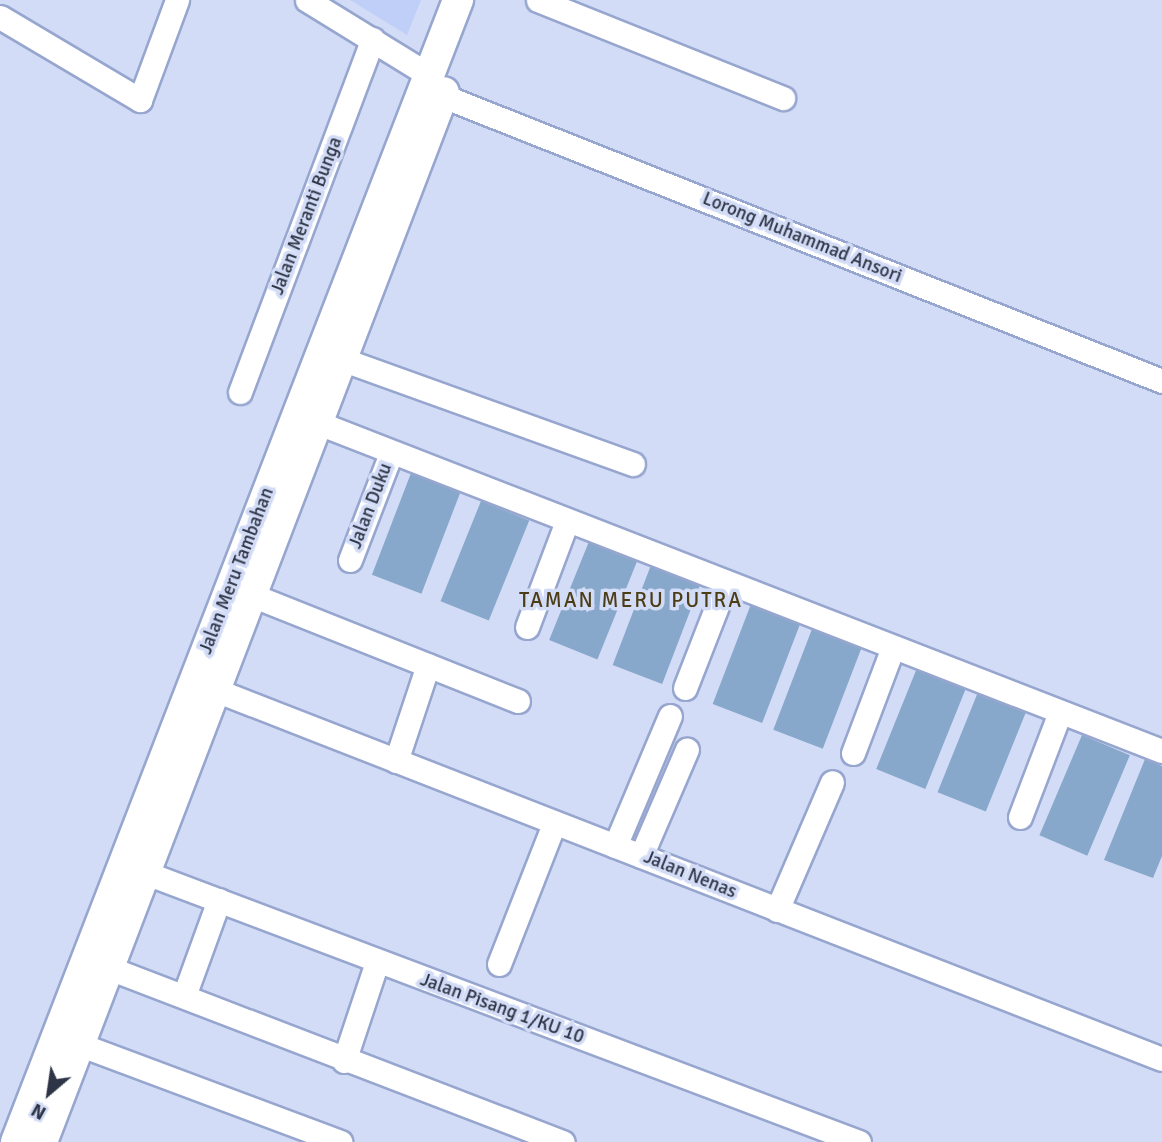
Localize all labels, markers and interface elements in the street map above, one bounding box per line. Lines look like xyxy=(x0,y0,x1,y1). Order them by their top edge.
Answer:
street label: Jalan Meranti Bunga xyxy=(266,134,348,298)
street label: Lorong Muhammad Ansori xyxy=(699,188,905,288)
street label: Jalan Duku xyxy=(344,460,398,552)
street label: Jalan Meru Tambahan xyxy=(195,484,279,658)
district label: TAMAN MERU PUTRA xyxy=(521,587,741,613)
street label: Jalan Nenas xyxy=(640,846,740,904)
street label: Jalan Pisang 1/KU 10 xyxy=(417,969,587,1049)
north arrow xyxy=(14,1058,84,1128)
text: N xyxy=(27,1098,50,1125)

